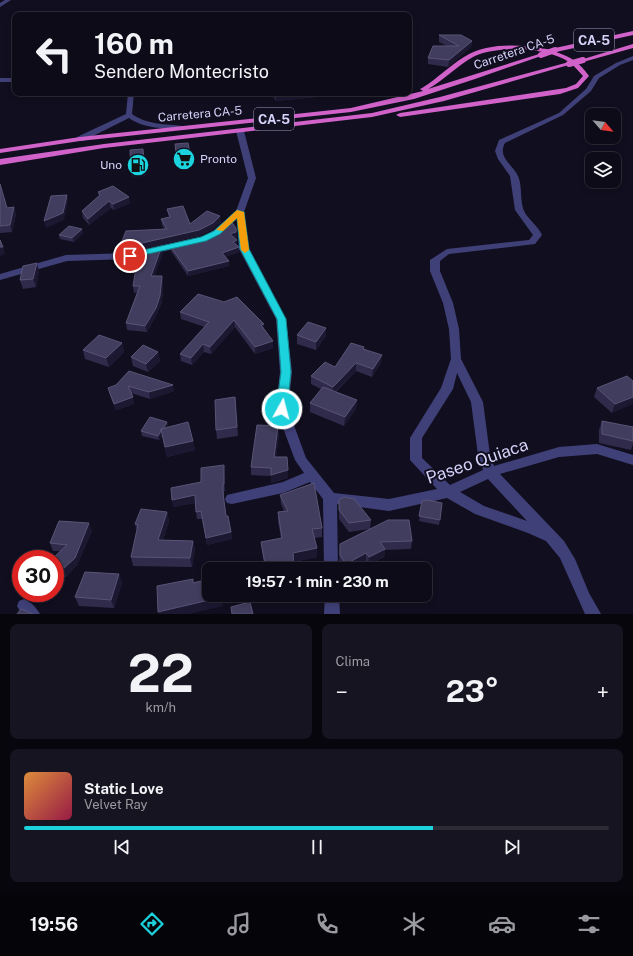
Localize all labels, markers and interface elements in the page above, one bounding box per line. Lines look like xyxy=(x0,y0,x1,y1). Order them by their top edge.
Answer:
text: 160 m xyxy=(94,27,174,60)
icon: left xyxy=(28,28,80,80)
road number: CA-5 xyxy=(574,29,614,51)
street label: Carretera CA-5 xyxy=(472,32,556,72)
text: Sendero Montecristo xyxy=(94,61,269,82)
street label: Carretera CA-5 xyxy=(157,103,243,125)
road number: CA-5 xyxy=(254,108,294,130)
north arrow xyxy=(585,108,621,144)
map controls xyxy=(585,108,621,188)
supermarket icon: Pronto xyxy=(171,146,197,172)
fuel station icon: Uno xyxy=(125,152,151,178)
place label: Pronto xyxy=(200,152,237,166)
button: layers xyxy=(585,152,621,188)
place label: Uno xyxy=(100,158,122,172)
pin xyxy=(113,239,147,273)
icon: arrive xyxy=(119,245,141,267)
position arrow xyxy=(261,388,303,430)
street label: Paseo Quiaca xyxy=(423,434,531,488)
speed limit sign: 30 xyxy=(12,550,64,602)
text: 19:57 · 1 min · 230 m xyxy=(245,573,389,590)
text: 22 xyxy=(128,643,194,704)
text: Clima xyxy=(336,654,370,669)
text: 23° xyxy=(446,673,499,709)
text: − xyxy=(336,679,348,705)
text: + xyxy=(597,679,609,705)
text: km/h xyxy=(145,700,176,715)
text: Static Love xyxy=(84,780,164,797)
text: Velvet Ray xyxy=(84,797,148,812)
icon: previous xyxy=(111,836,133,858)
icon: pause xyxy=(306,836,328,858)
icon: next xyxy=(501,836,523,858)
icon: directions xyxy=(138,910,166,938)
icon: music xyxy=(225,910,253,938)
icon: phone xyxy=(313,910,341,938)
icon: climate xyxy=(400,910,428,938)
icon: car xyxy=(488,910,516,938)
icon: filters xyxy=(575,910,603,938)
text: 19:56 xyxy=(30,914,78,935)

